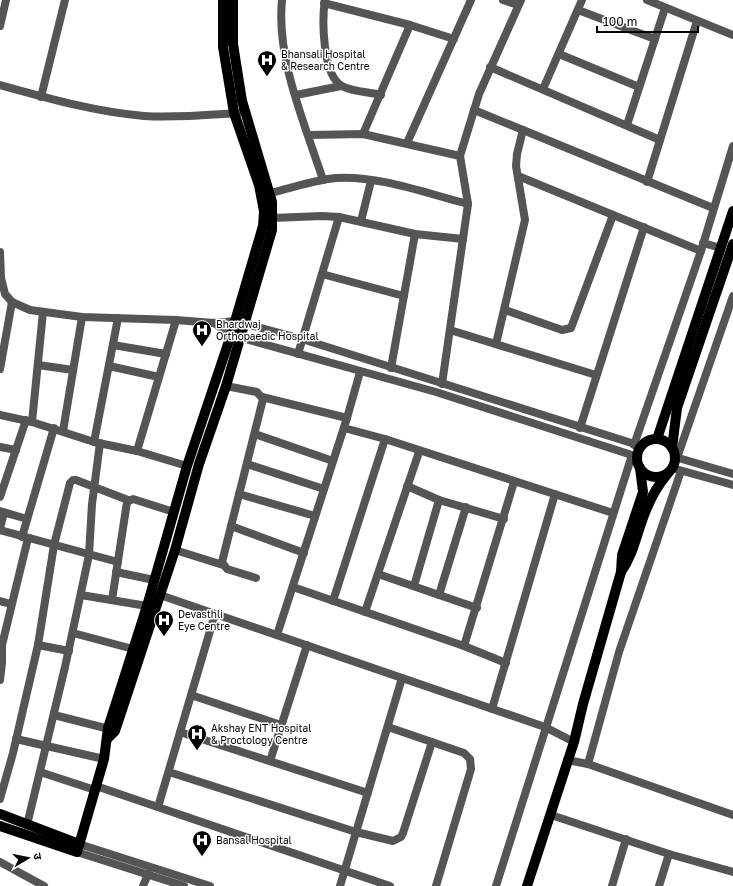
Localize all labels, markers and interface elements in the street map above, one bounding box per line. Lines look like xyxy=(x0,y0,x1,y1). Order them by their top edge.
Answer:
scale bar xyxy=(597,8,698,34)
text: 100 m xyxy=(603,14,637,29)
place label: Bhansali Hospital & Research Centre xyxy=(281,48,370,72)
hospital icon: Bhansali Hospital & Research Centre xyxy=(256,49,278,77)
place label: Bhardwaj Orthopaedic Hospital xyxy=(216,318,319,342)
hospital icon: Bhardwaj Orthopaedic Hospital xyxy=(191,319,213,347)
place label: Devasthli Eye Centre xyxy=(178,608,230,632)
hospital icon: Devasthli Eye Centre xyxy=(153,609,175,637)
place label: Akshay ENT Hospital & Proctology Centre xyxy=(211,722,311,746)
hospital icon: Akshay ENT Hospital & Proctology Centre xyxy=(186,723,208,751)
hospital icon: Bansal Hospital xyxy=(191,829,213,857)
place label: Bansal Hospital xyxy=(216,834,292,846)
north arrow xyxy=(8,838,48,878)
text: उ xyxy=(31,852,45,861)

